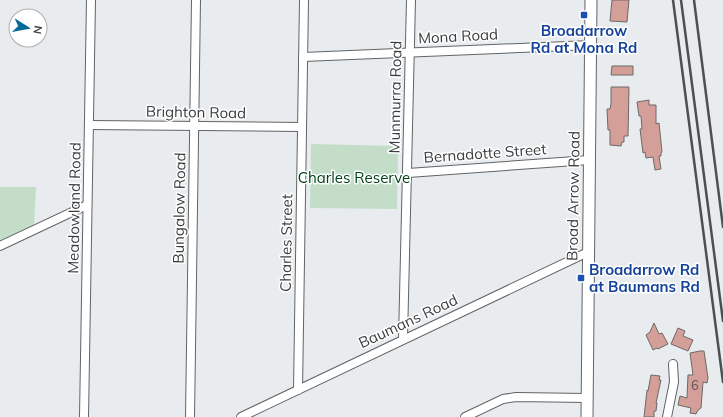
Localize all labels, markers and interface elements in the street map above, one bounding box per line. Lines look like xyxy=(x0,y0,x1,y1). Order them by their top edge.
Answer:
north arrow xyxy=(8,8,48,48)
marker: Broadarrow Rd at Mona Rd xyxy=(579,10,589,20)
place label: Broadarrow Rd at Mona Rd xyxy=(531,21,637,57)
text: N xyxy=(30,24,45,35)
street label: Mona Road xyxy=(418,24,498,48)
street label: Munmurra Road xyxy=(385,41,405,153)
street label: Brighton Road xyxy=(146,102,246,122)
street label: Broad Arrow Road xyxy=(562,131,584,261)
street label: Bernadotte Street xyxy=(423,139,547,167)
street label: Meadowland Road xyxy=(63,142,85,274)
street label: Bungalow Road xyxy=(169,152,189,264)
park label: Charles Reserve xyxy=(298,168,410,187)
street label: Charles Street xyxy=(276,194,296,292)
place label: Broadarrow Rd at Baumans Rd xyxy=(589,260,700,296)
marker: Broadarrow Rd at Baumans Rd xyxy=(576,273,586,283)
street label: Baumans Road xyxy=(356,290,460,352)
house number: 6 xyxy=(691,377,699,393)

